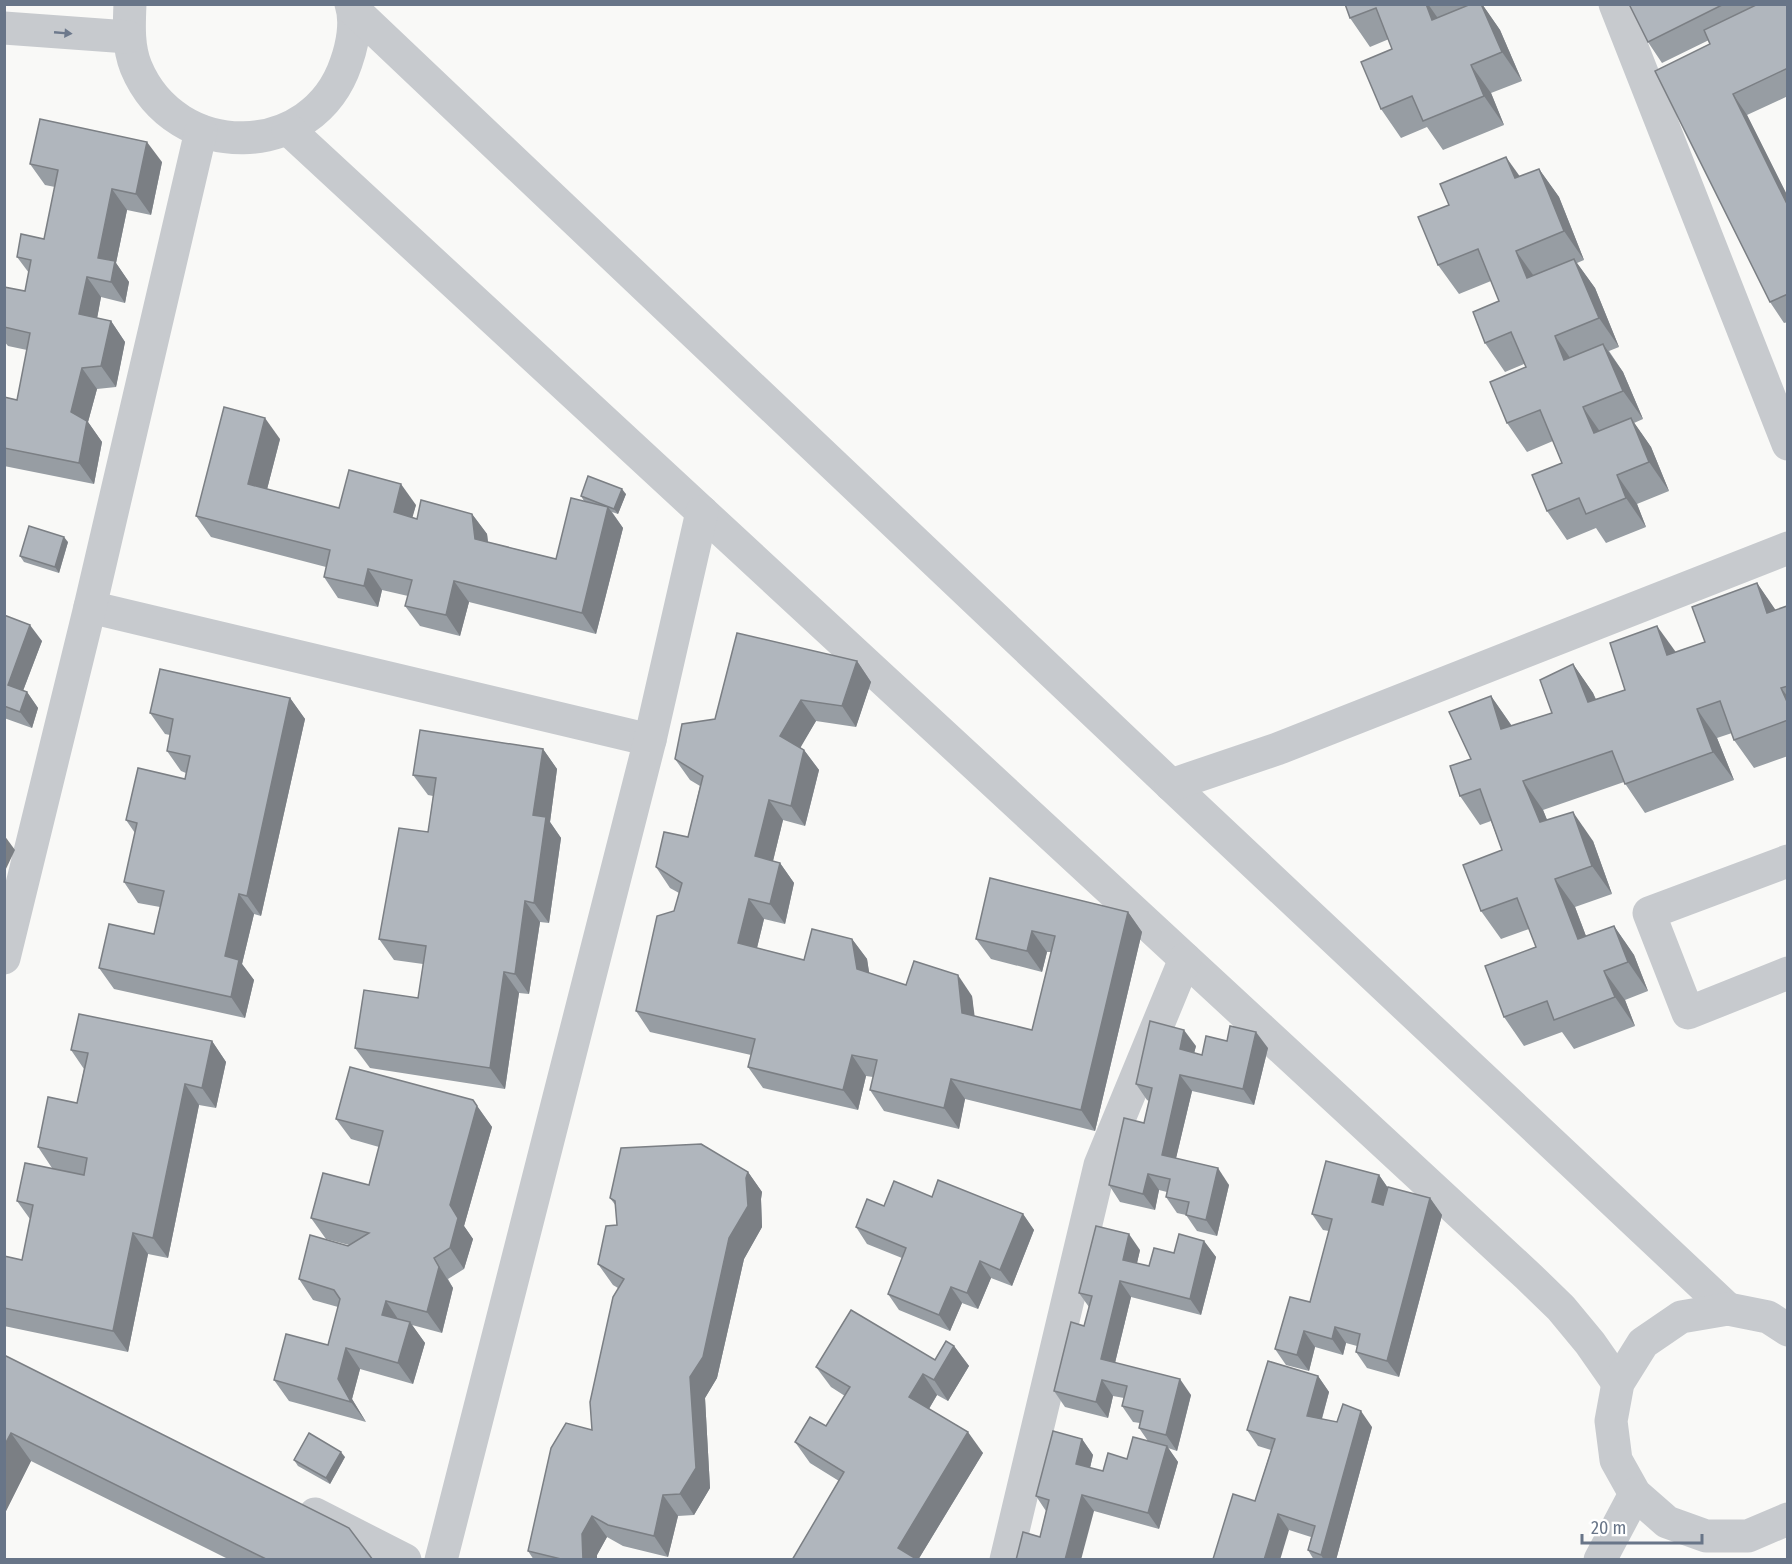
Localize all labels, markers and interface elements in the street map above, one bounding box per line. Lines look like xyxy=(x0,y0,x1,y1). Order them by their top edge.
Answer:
one-way arrow xyxy=(53,28,72,38)
scale bar xyxy=(1582,1507,1702,1545)
text: 20 m xyxy=(1591,1517,1626,1539)

